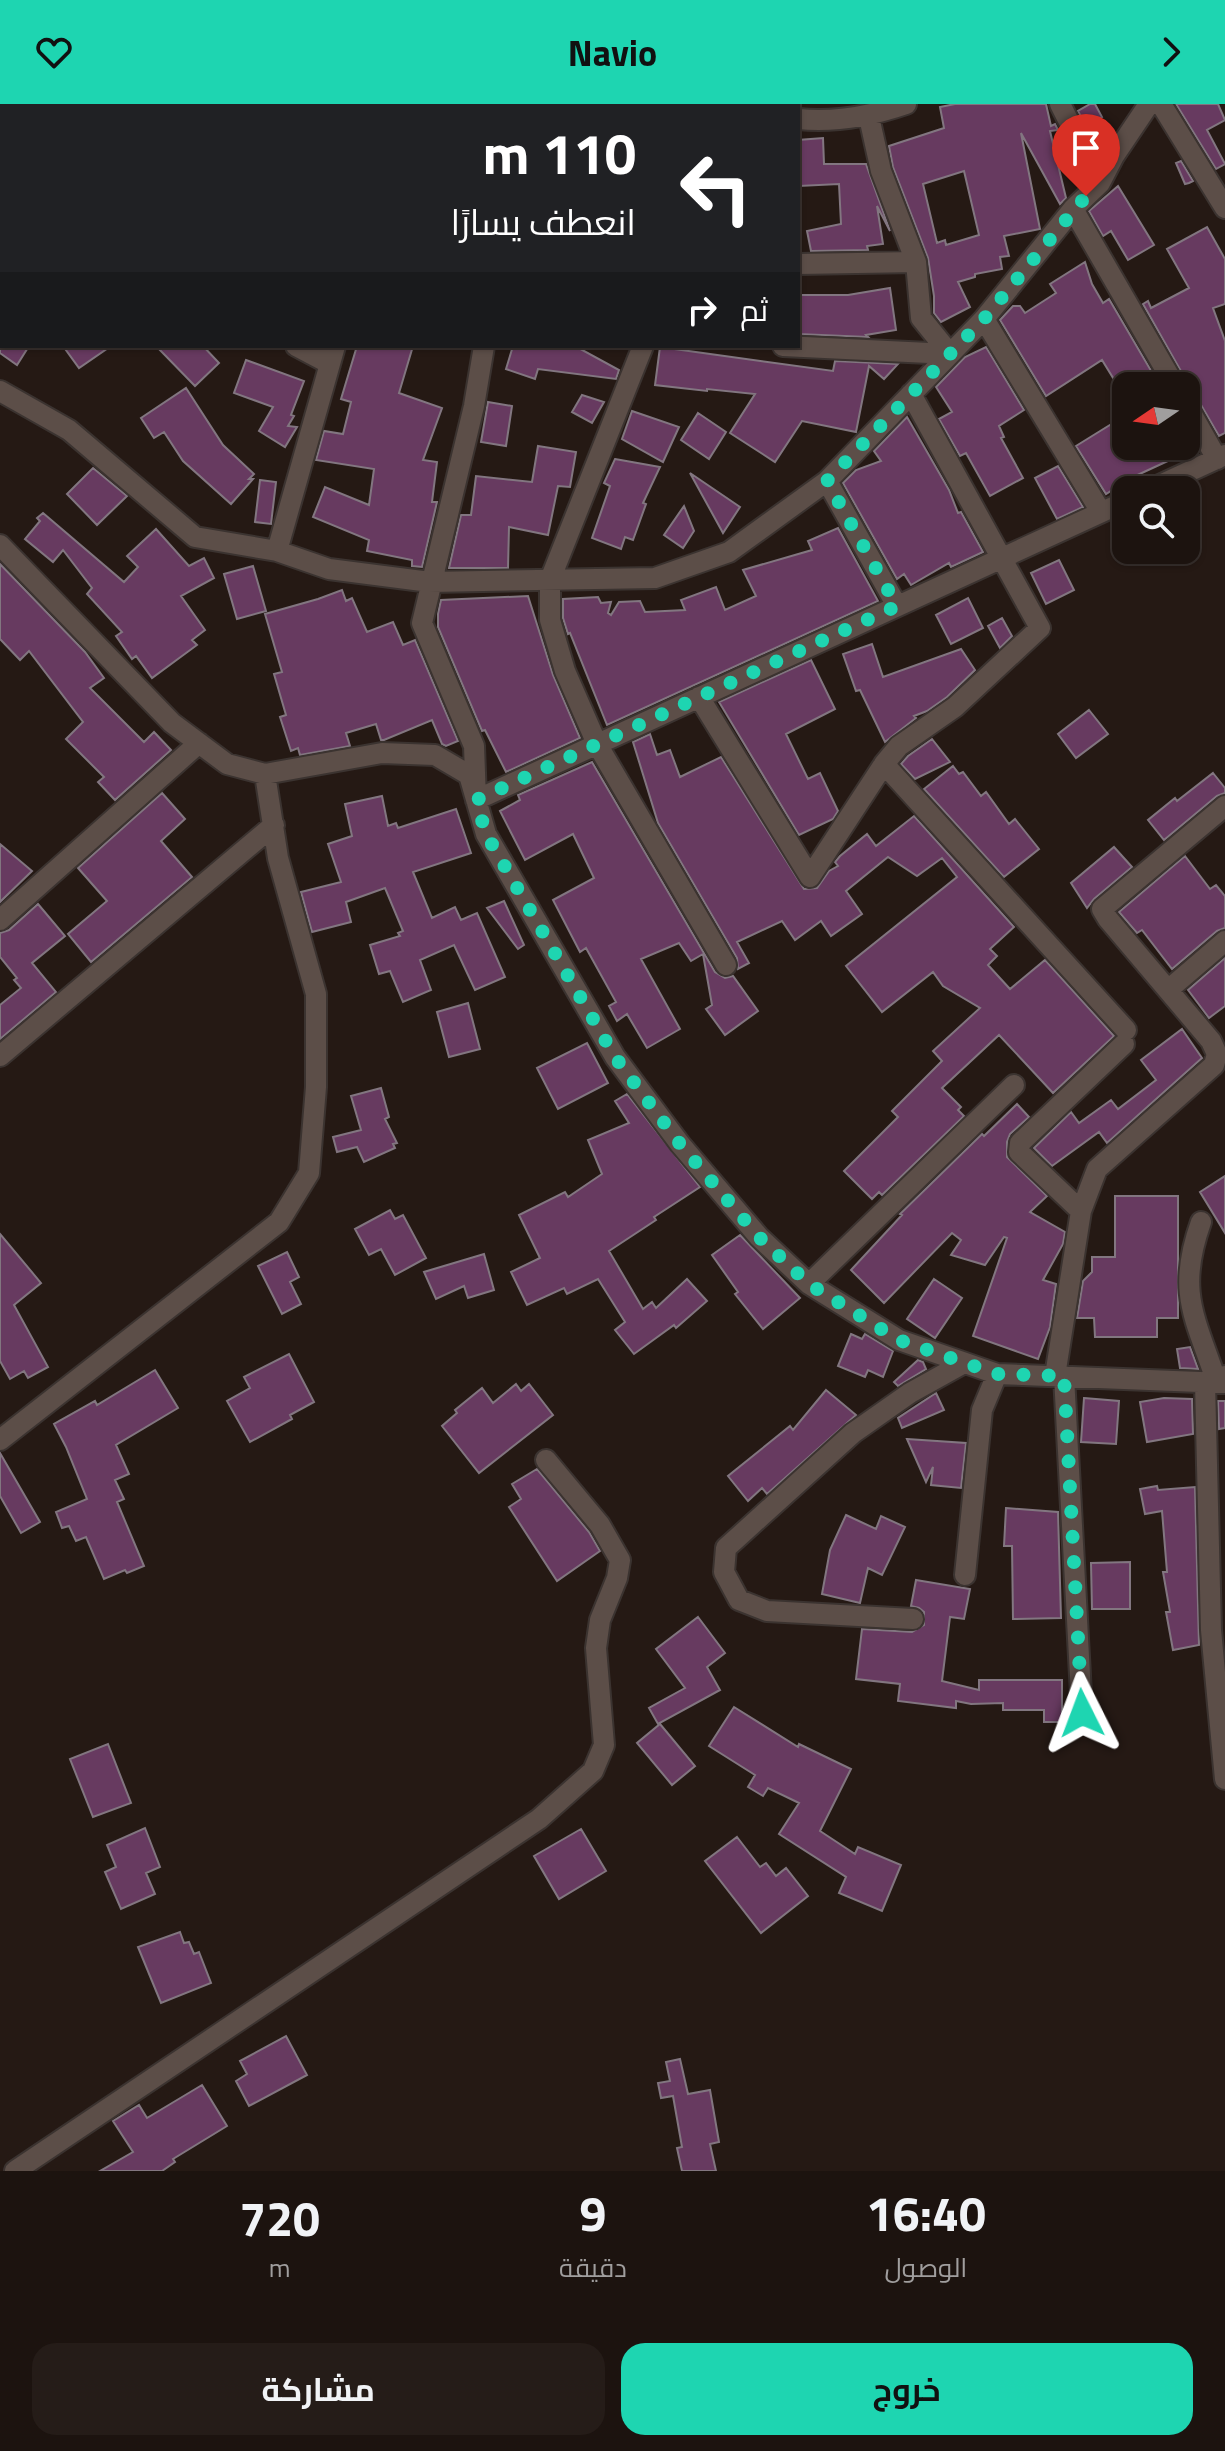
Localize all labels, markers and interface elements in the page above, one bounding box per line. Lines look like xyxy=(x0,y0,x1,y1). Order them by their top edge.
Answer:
text: Navio xyxy=(568,25,657,80)
icon: heart xyxy=(32,30,76,74)
icon: forward xyxy=(1149,30,1193,74)
text: 110 m xyxy=(483,111,636,196)
pin xyxy=(1052,114,1120,196)
icon: arrive xyxy=(1064,126,1108,170)
icon: left xyxy=(664,136,768,240)
text: انعطف يسارًا xyxy=(451,194,636,249)
text: ثم xyxy=(740,287,768,333)
icon: right xyxy=(680,288,724,332)
north arrow xyxy=(1112,372,1200,460)
map controls xyxy=(1112,372,1200,564)
button: search xyxy=(1112,476,1200,564)
position arrow xyxy=(1040,1671,1124,1755)
text: 9 xyxy=(579,2177,606,2250)
text: 16:40 xyxy=(866,2177,986,2250)
text: 720 xyxy=(239,2182,320,2255)
text: m xyxy=(269,2248,290,2287)
text: دقيقة xyxy=(559,2248,627,2287)
text: الوصول xyxy=(884,2248,967,2287)
button: مشاركة xyxy=(32,2343,605,2435)
button: خروج xyxy=(621,2343,1193,2435)

